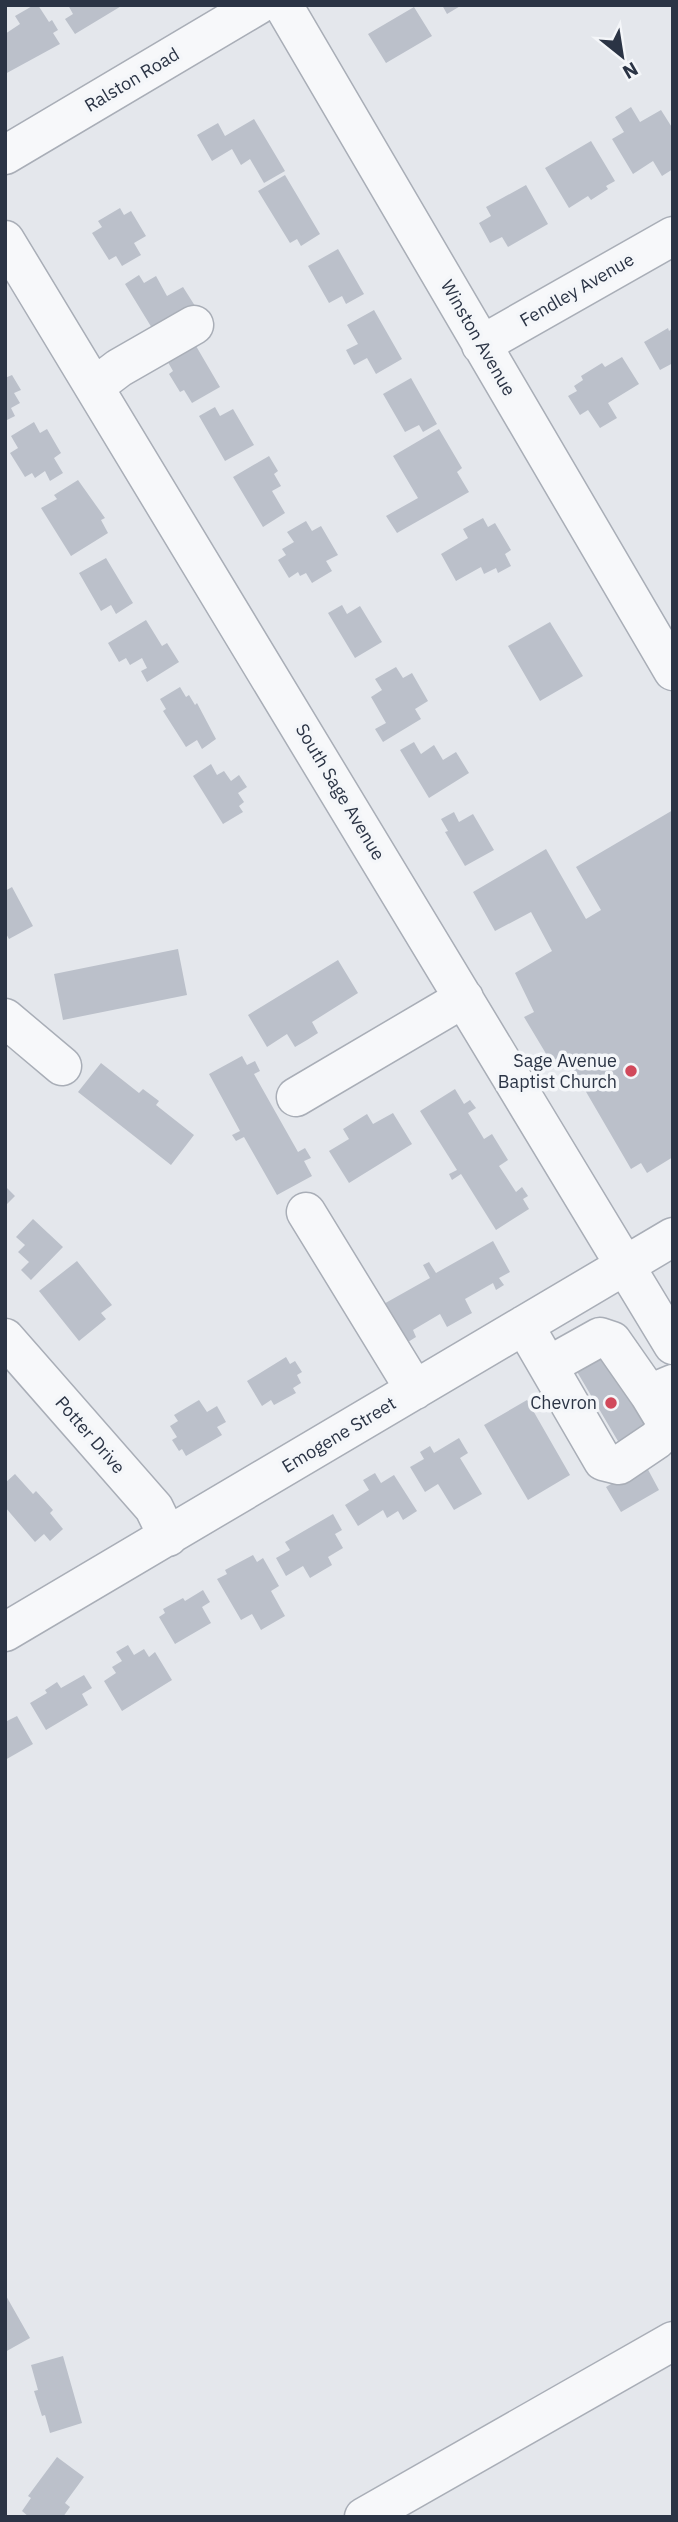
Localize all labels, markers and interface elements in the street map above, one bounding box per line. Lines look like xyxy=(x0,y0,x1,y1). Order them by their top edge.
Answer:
north arrow xyxy=(587,21,657,91)
street label: Ralston Road xyxy=(80,42,183,117)
text: N xyxy=(619,57,642,85)
street label: Fendley Avenue xyxy=(515,248,638,332)
street label: Winston Avenue xyxy=(436,276,521,400)
street label: South Sage Avenue xyxy=(291,719,390,864)
place label: Sage Avenue Baptist Church xyxy=(498,1049,617,1093)
marker: Sage Avenue Baptist Church xyxy=(623,1063,639,1079)
street label: Potter Drive xyxy=(50,1391,130,1478)
street label: Emogene Street xyxy=(277,1391,400,1478)
place label: Chevron xyxy=(530,1391,597,1414)
marker: Chevron xyxy=(603,1395,619,1411)

